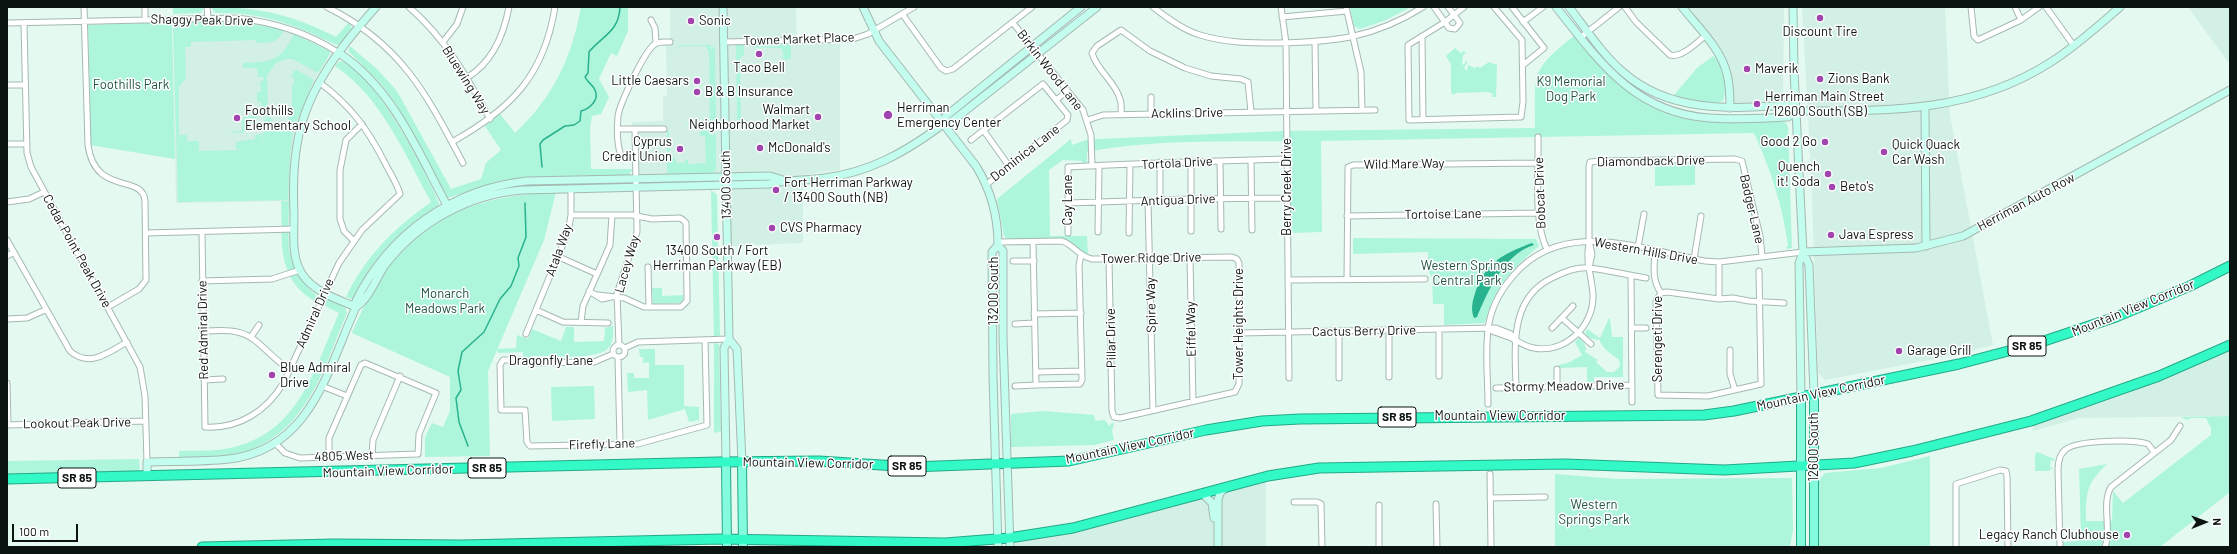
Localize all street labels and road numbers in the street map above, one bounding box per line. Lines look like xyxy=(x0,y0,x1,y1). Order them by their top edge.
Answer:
street label: Shaggy Peak Drive xyxy=(150,11,254,29)
street label: Birkin Wood Lane xyxy=(1014,27,1086,113)
street label: Towne Market Place xyxy=(743,29,855,49)
street label: Bluewing Way xyxy=(439,43,493,117)
street label: Acklins Drive xyxy=(1151,105,1223,121)
street label: Dominica Lane xyxy=(987,121,1063,185)
street label: Berry Creek Drive xyxy=(1279,138,1295,236)
street label: 13400 South xyxy=(718,150,734,220)
street label: Diamondback Drive xyxy=(1597,152,1705,170)
street label: Tortola Drive xyxy=(1141,153,1213,173)
street label: Wild Mare Way xyxy=(1363,155,1445,173)
street label: Bobcat Drive xyxy=(1531,157,1549,229)
street label: Herriman Auto Row xyxy=(1974,170,2078,234)
street label: Badger Lane xyxy=(1736,173,1768,245)
street label: Cay Lane xyxy=(1060,175,1076,225)
street label: Antigua Drive xyxy=(1140,191,1216,209)
street label: Cedar Point Peak Drive xyxy=(39,192,115,310)
street label: Tortoise Lane xyxy=(1404,206,1482,222)
street label: Atala Way xyxy=(542,222,576,278)
street label: Lacey Way xyxy=(611,233,643,295)
street label: Western Hills Drive xyxy=(1593,234,1699,268)
street label: Tower Ridge Drive xyxy=(1101,249,1201,267)
street label: 13200 South xyxy=(986,257,1002,325)
street label: Tower Heights Drive xyxy=(1231,268,1247,380)
street label: Admiral Drive xyxy=(293,276,337,350)
street label: Mountain View Corridor xyxy=(2069,276,2197,340)
street label: Spire Way xyxy=(1143,277,1159,333)
street label: Red Admiral Drive xyxy=(194,280,212,380)
street label: Serengeti Drive xyxy=(1650,296,1666,382)
street label: Eiffel Way xyxy=(1183,301,1199,357)
street label: Pillar Drive xyxy=(1103,308,1119,368)
street label: Cactus Berry Drive xyxy=(1312,322,1416,340)
road number: SR 85 xyxy=(2008,336,2046,356)
street label: Dragonfly Lane xyxy=(509,353,593,369)
street label: Mountain View Corridor xyxy=(1755,372,1887,414)
street label: Stormy Meadow Drive xyxy=(1503,377,1625,395)
road number: SR 85 xyxy=(1378,407,1416,427)
street label: Mountain View Corridor xyxy=(1434,408,1566,424)
street label: 12600 South xyxy=(1806,413,1822,481)
street label: Lookout Peak Drive xyxy=(23,414,131,432)
street label: Mountain View Corridor xyxy=(1064,425,1196,467)
street label: Firefly Lane xyxy=(569,435,635,453)
street label: 4805 West xyxy=(314,447,374,465)
street label: Mountain View Corridor xyxy=(742,454,874,472)
road number: SR 85 xyxy=(888,456,926,476)
road number: SR 85 xyxy=(468,458,506,478)
street label: Mountain View Corridor xyxy=(322,461,454,481)
road number: SR 85 xyxy=(58,468,96,488)

